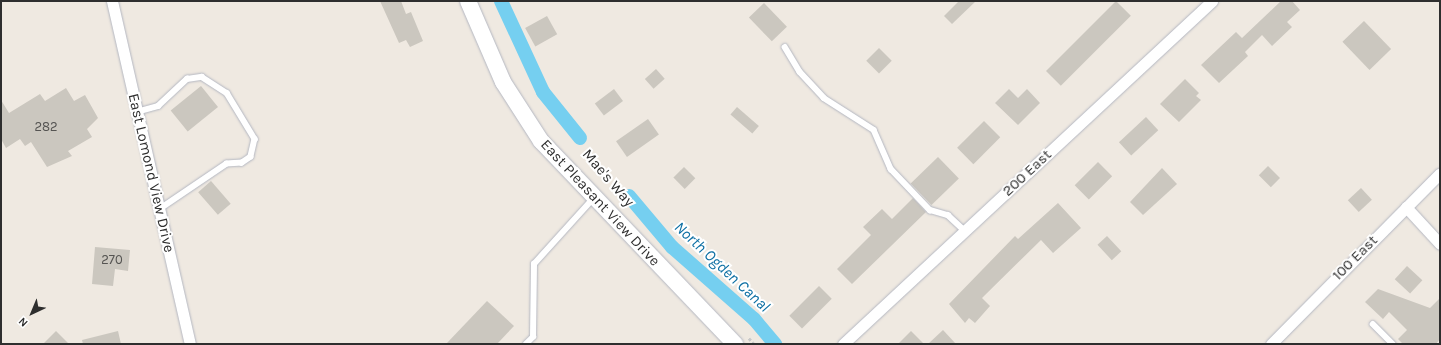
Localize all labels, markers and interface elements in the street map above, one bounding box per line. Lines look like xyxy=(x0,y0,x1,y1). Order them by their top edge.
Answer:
street label: East Lomond View Drive xyxy=(124,92,178,254)
house number: 282 xyxy=(34,119,58,135)
street label: East Pleasant View Drive xyxy=(537,136,663,270)
street label: Mae's Way xyxy=(578,146,638,210)
street label: 200 East xyxy=(999,146,1055,200)
water label: North Ogden Canal xyxy=(670,218,774,316)
street label: 100 East xyxy=(1329,232,1381,284)
house number: 270 xyxy=(101,252,123,268)
north arrow xyxy=(12,293,52,333)
text: N xyxy=(16,315,31,329)

